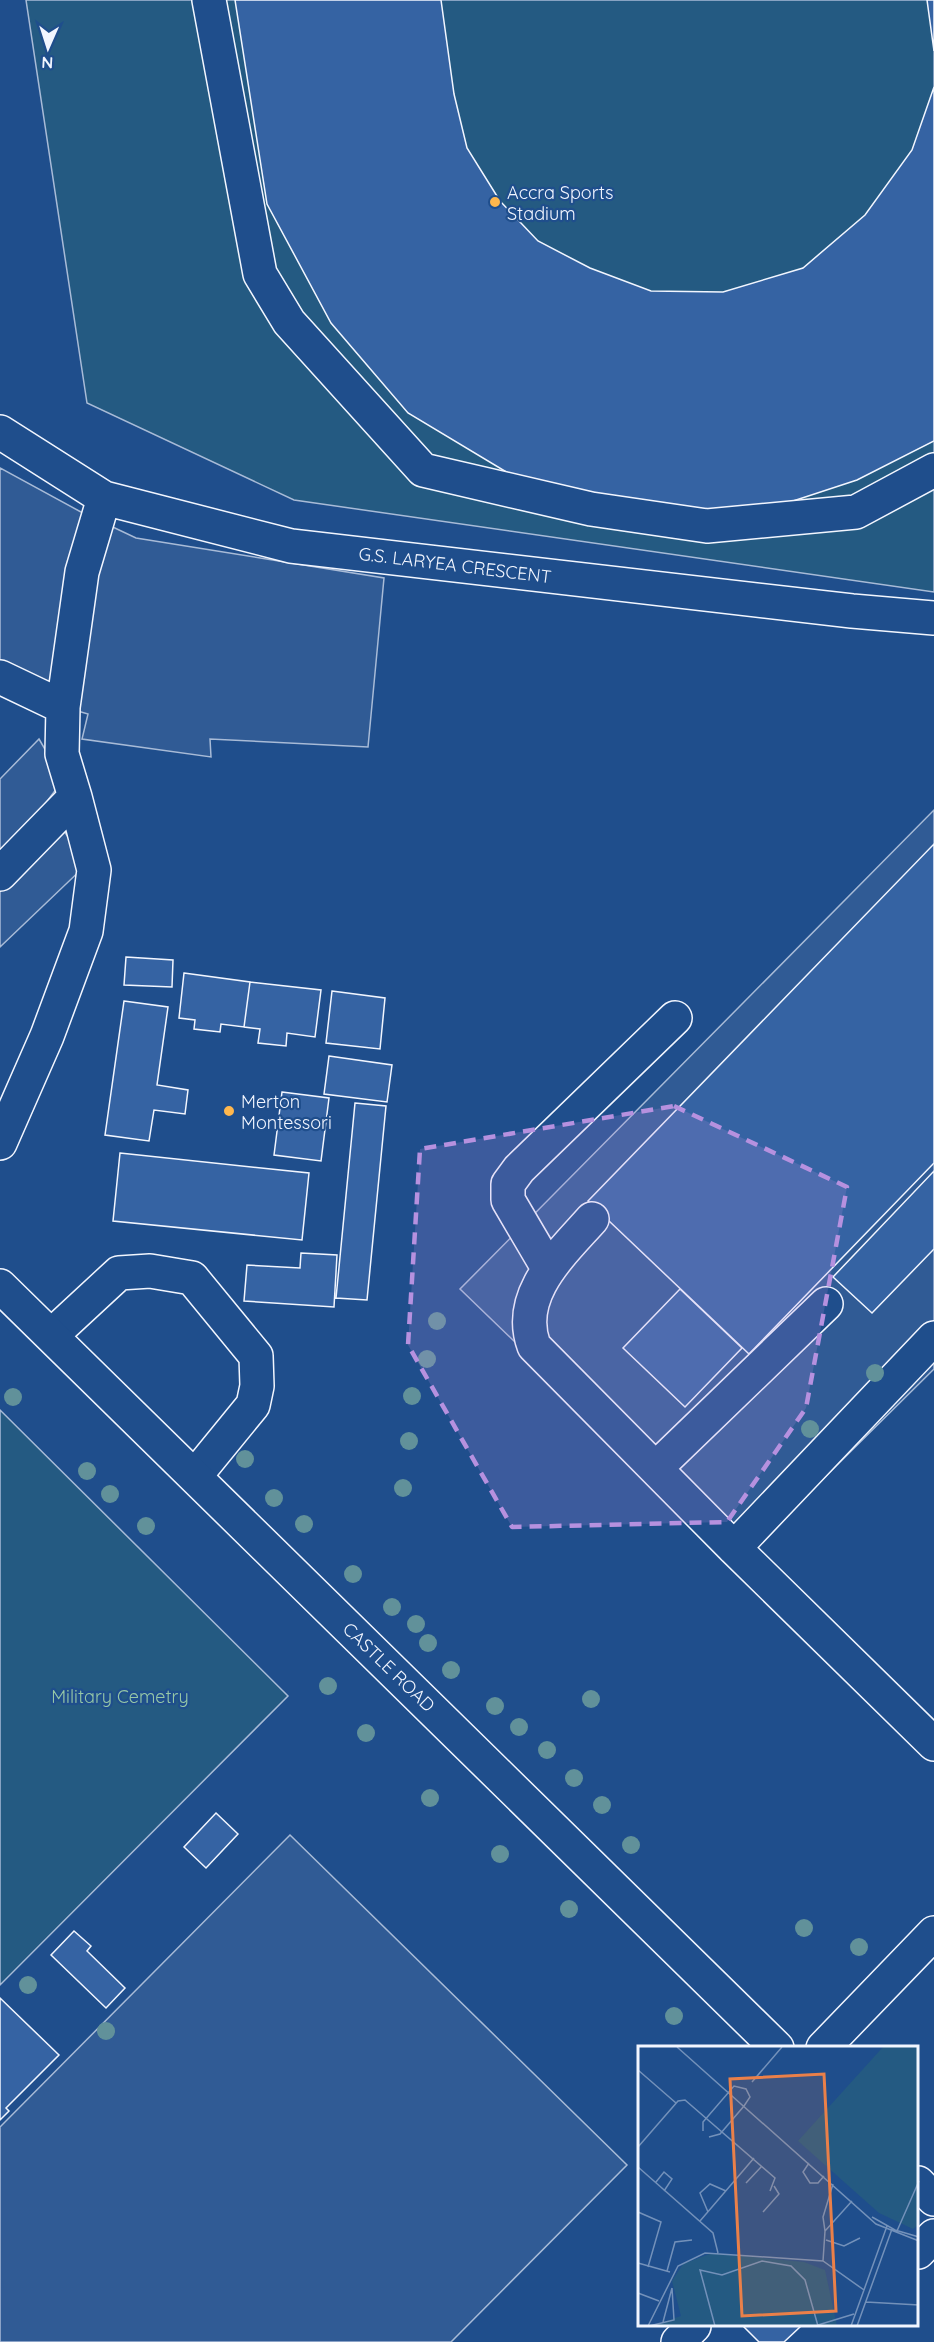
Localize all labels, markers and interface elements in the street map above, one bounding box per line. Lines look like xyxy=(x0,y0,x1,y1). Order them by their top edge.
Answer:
north arrow xyxy=(18,18,78,78)
text: N xyxy=(41,53,54,73)
place label: Accra Sports Stadium xyxy=(507,181,614,225)
marker: Accra Sports Stadium xyxy=(488,195,502,209)
street label: G.S. LARYEA CRESCENT xyxy=(357,542,553,588)
place label: Merton Montessori xyxy=(241,1090,332,1134)
marker: Merton Montessori xyxy=(222,1104,236,1118)
street label: CASTLE ROAD xyxy=(338,1617,440,1717)
park label: Military Cemetry xyxy=(51,1685,189,1708)
inset map xyxy=(638,2046,919,2327)

